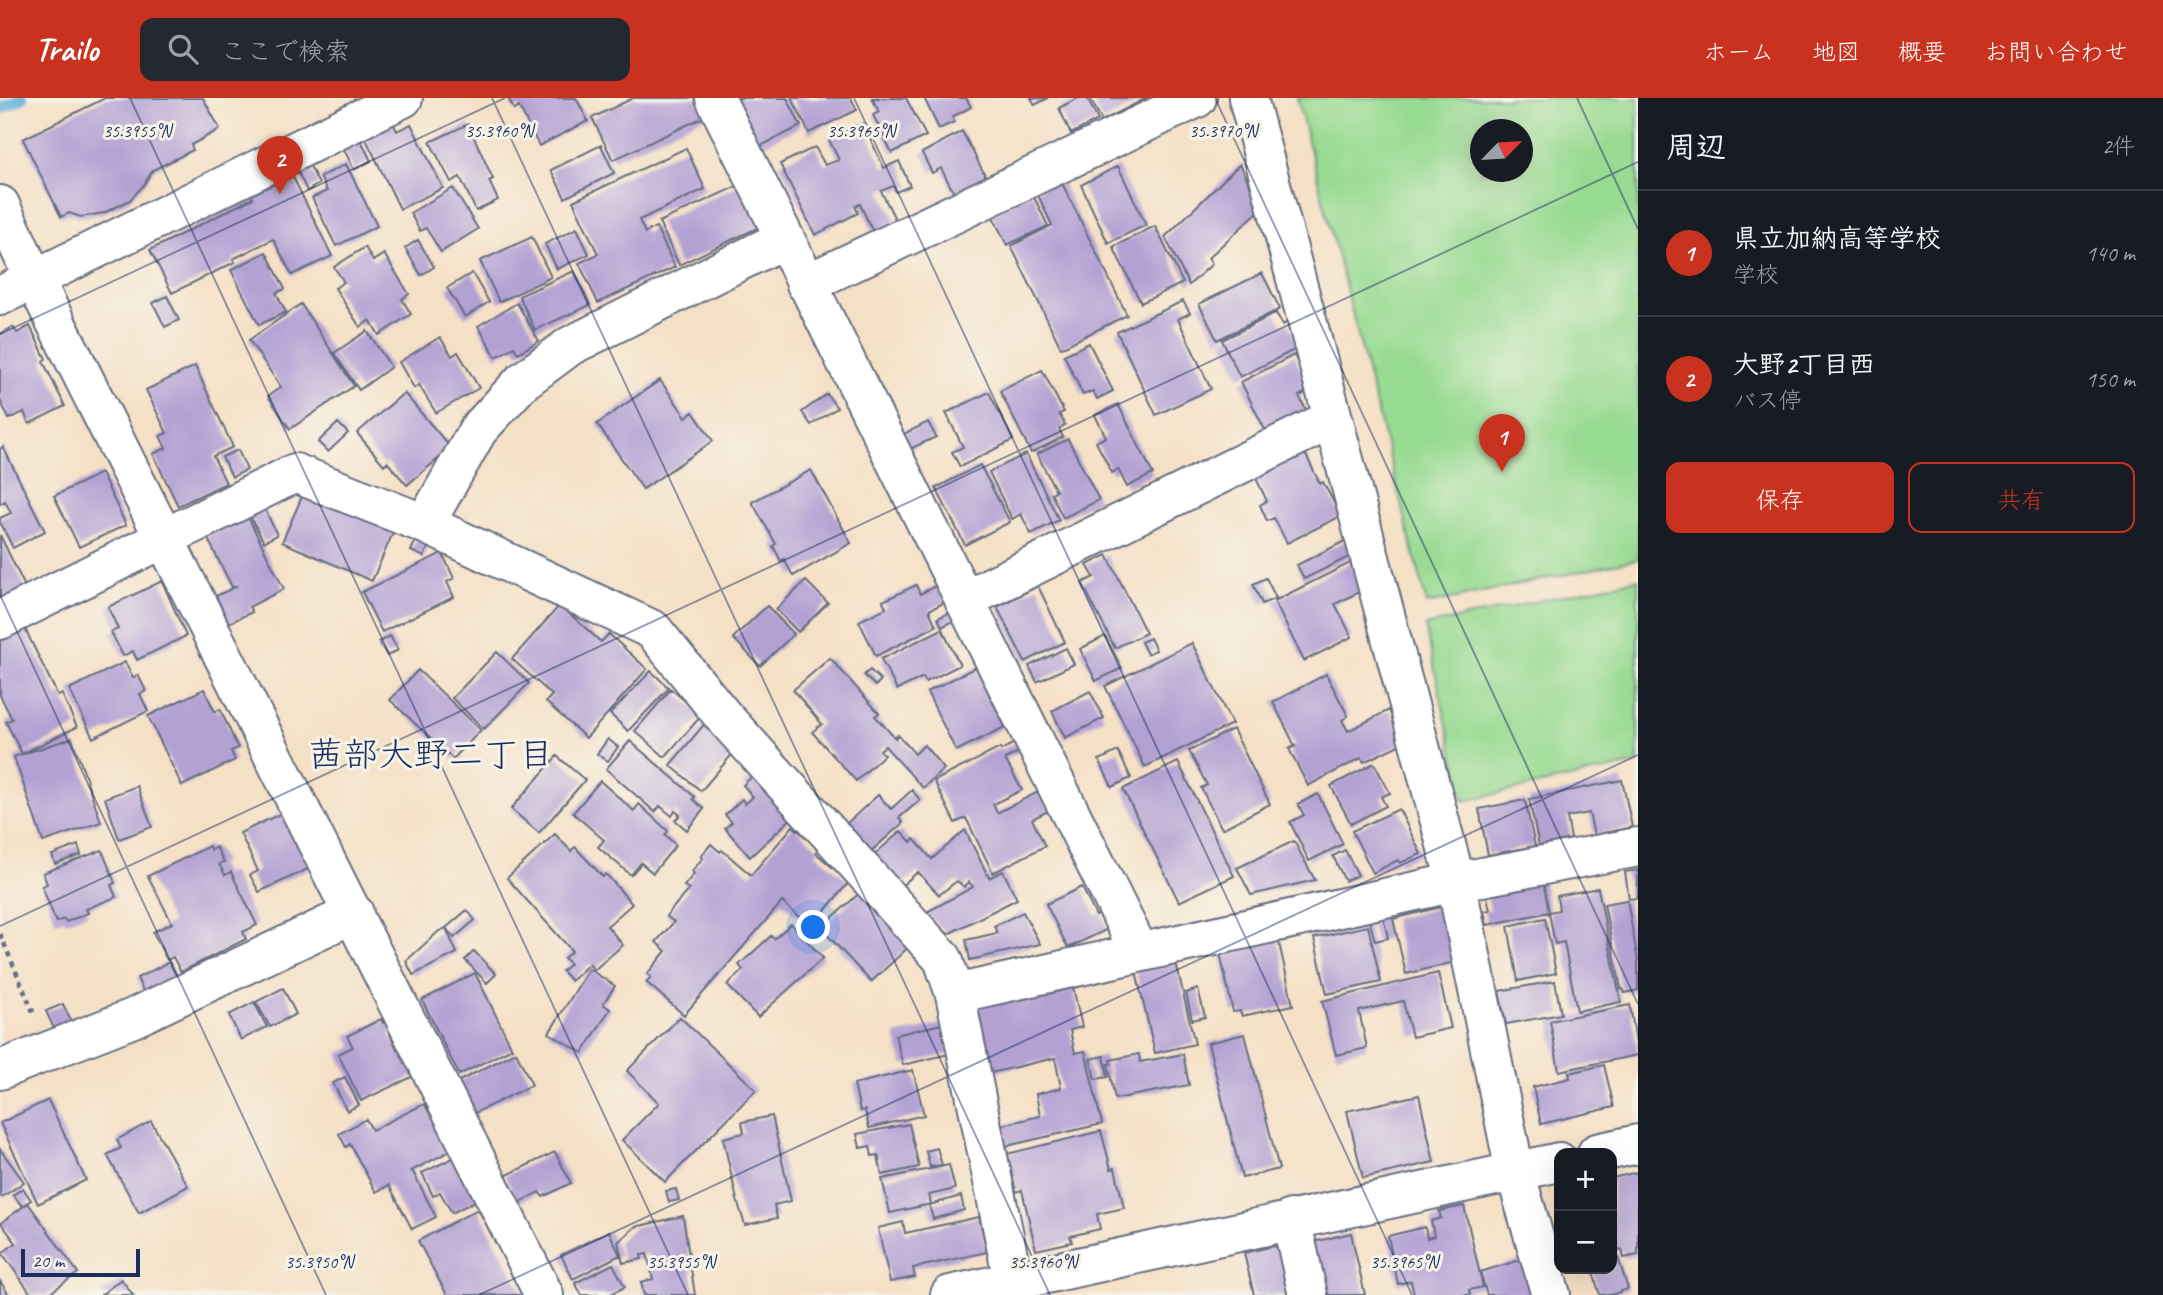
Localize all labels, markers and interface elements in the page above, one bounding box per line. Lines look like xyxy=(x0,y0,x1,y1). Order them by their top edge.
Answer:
search box xyxy=(140,18,630,81)
text: Trailo xyxy=(35,28,98,70)
icon: search xyxy=(164,30,202,68)
text: ここで検索 xyxy=(220,35,350,68)
text: ホーム xyxy=(1703,37,1774,67)
text: 地図 xyxy=(1812,37,1860,67)
text: 概要 xyxy=(1898,37,1946,67)
text: お問い合わせ xyxy=(1984,37,2128,67)
north arrow xyxy=(1470,119,1533,182)
text: 35.3955°N xyxy=(103,120,174,142)
text: 35.3960°N xyxy=(465,120,536,142)
text: 35.3965°N xyxy=(827,120,898,142)
text: 35.3970°N xyxy=(1189,120,1260,142)
text: 周辺 xyxy=(1666,128,1726,166)
text: 2件 xyxy=(2102,132,2135,161)
pin: 2 xyxy=(257,136,303,194)
text: 県立加納高等学校 xyxy=(1733,222,1941,255)
text: 1 xyxy=(1684,239,1694,268)
text: 140 m xyxy=(2086,239,2135,268)
text: 学校 xyxy=(1733,260,1779,289)
text: 大野2丁目西 xyxy=(1733,348,1875,381)
text: 2 xyxy=(1684,365,1694,394)
text: 150 m xyxy=(2086,365,2135,394)
text: バス停 xyxy=(1733,386,1802,415)
pin: 1 xyxy=(1479,414,1525,472)
button: 保存 xyxy=(1666,462,1894,533)
button: 共有 xyxy=(1908,462,2135,533)
district label: 茜部大野二丁目 xyxy=(308,732,554,777)
your location xyxy=(796,910,830,944)
map controls xyxy=(1554,1148,1617,1274)
button: + xyxy=(1554,1148,1617,1211)
button: − xyxy=(1554,1211,1617,1274)
scale bar xyxy=(21,1246,140,1278)
text: 20 m xyxy=(32,1249,64,1273)
text: 35.3950°N xyxy=(285,1251,356,1273)
text: 35.3955°N xyxy=(647,1251,718,1273)
text: 35.3960°N xyxy=(1009,1251,1080,1273)
text: 35.3965°N xyxy=(1370,1251,1441,1273)

